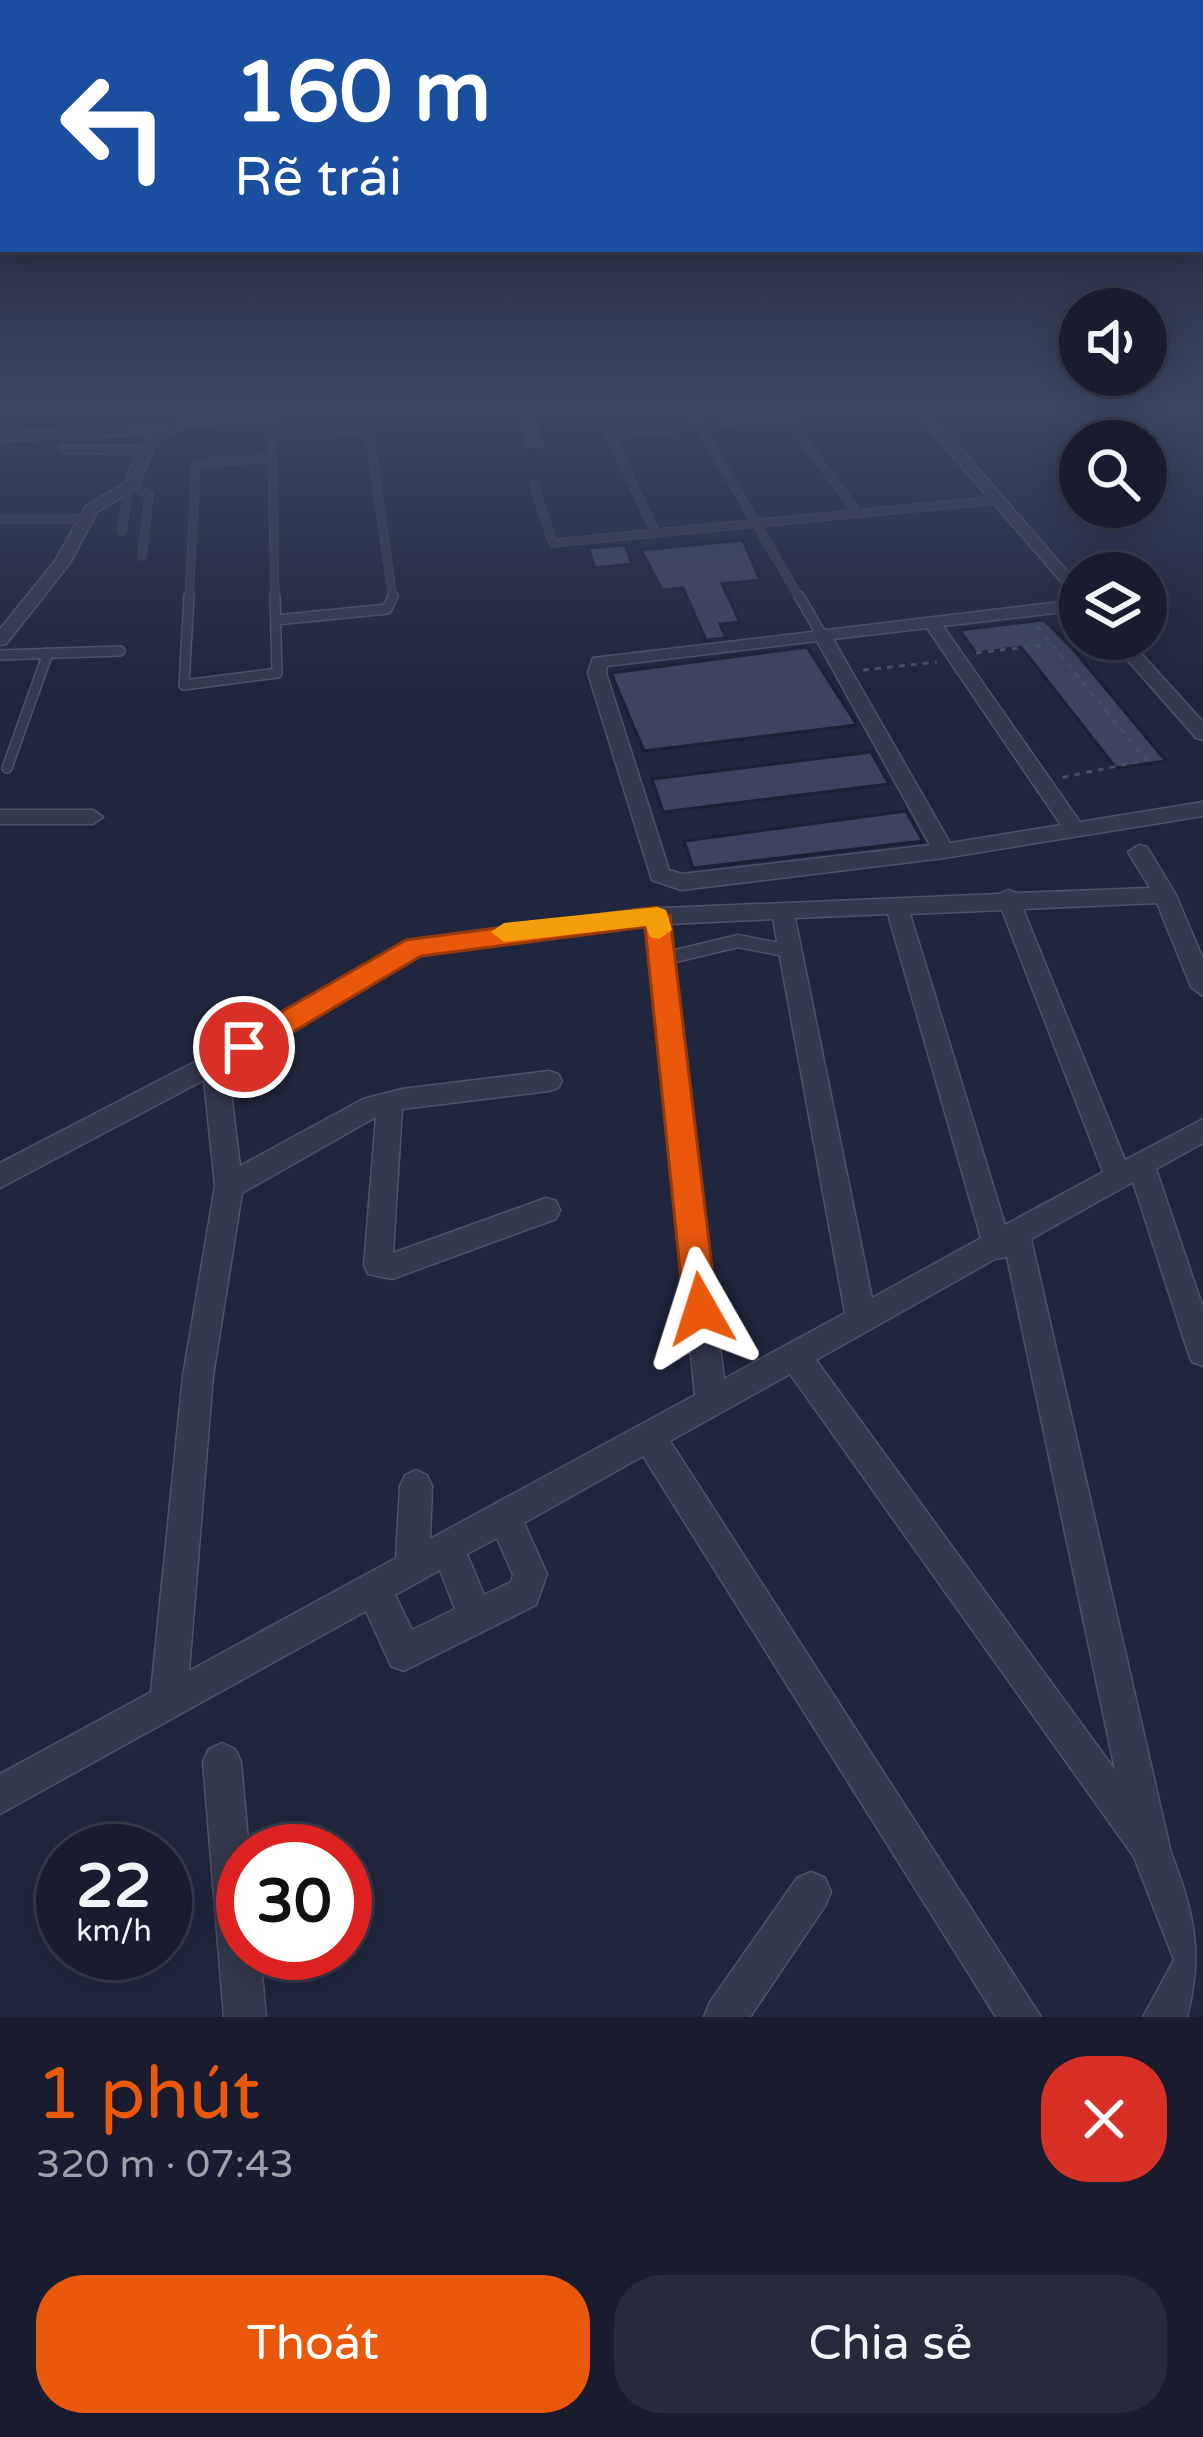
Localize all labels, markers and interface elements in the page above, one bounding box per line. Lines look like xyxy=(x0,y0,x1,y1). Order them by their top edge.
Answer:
text: 160 m xyxy=(234,43,491,144)
icon: left xyxy=(36,48,192,204)
text: Rẽ trái xyxy=(234,145,402,210)
map controls xyxy=(1059,288,1167,660)
button: sound xyxy=(1059,288,1167,396)
button: search xyxy=(1059,420,1167,528)
button: layers xyxy=(1059,552,1167,660)
pin xyxy=(193,996,295,1098)
icon: arrive xyxy=(211,1014,277,1080)
position arrow xyxy=(638,1246,764,1372)
speed limit sign: 30 xyxy=(216,1824,372,1980)
text: 22 xyxy=(76,1851,152,1923)
text: km/h xyxy=(76,1913,152,1950)
text: 1 phút xyxy=(36,2052,260,2139)
button: close xyxy=(1041,2056,1167,2182)
text: 320 m · 07:43 xyxy=(36,2141,294,2188)
button: Thoát xyxy=(36,2275,590,2413)
button: Chia sẻ xyxy=(614,2275,1167,2413)

